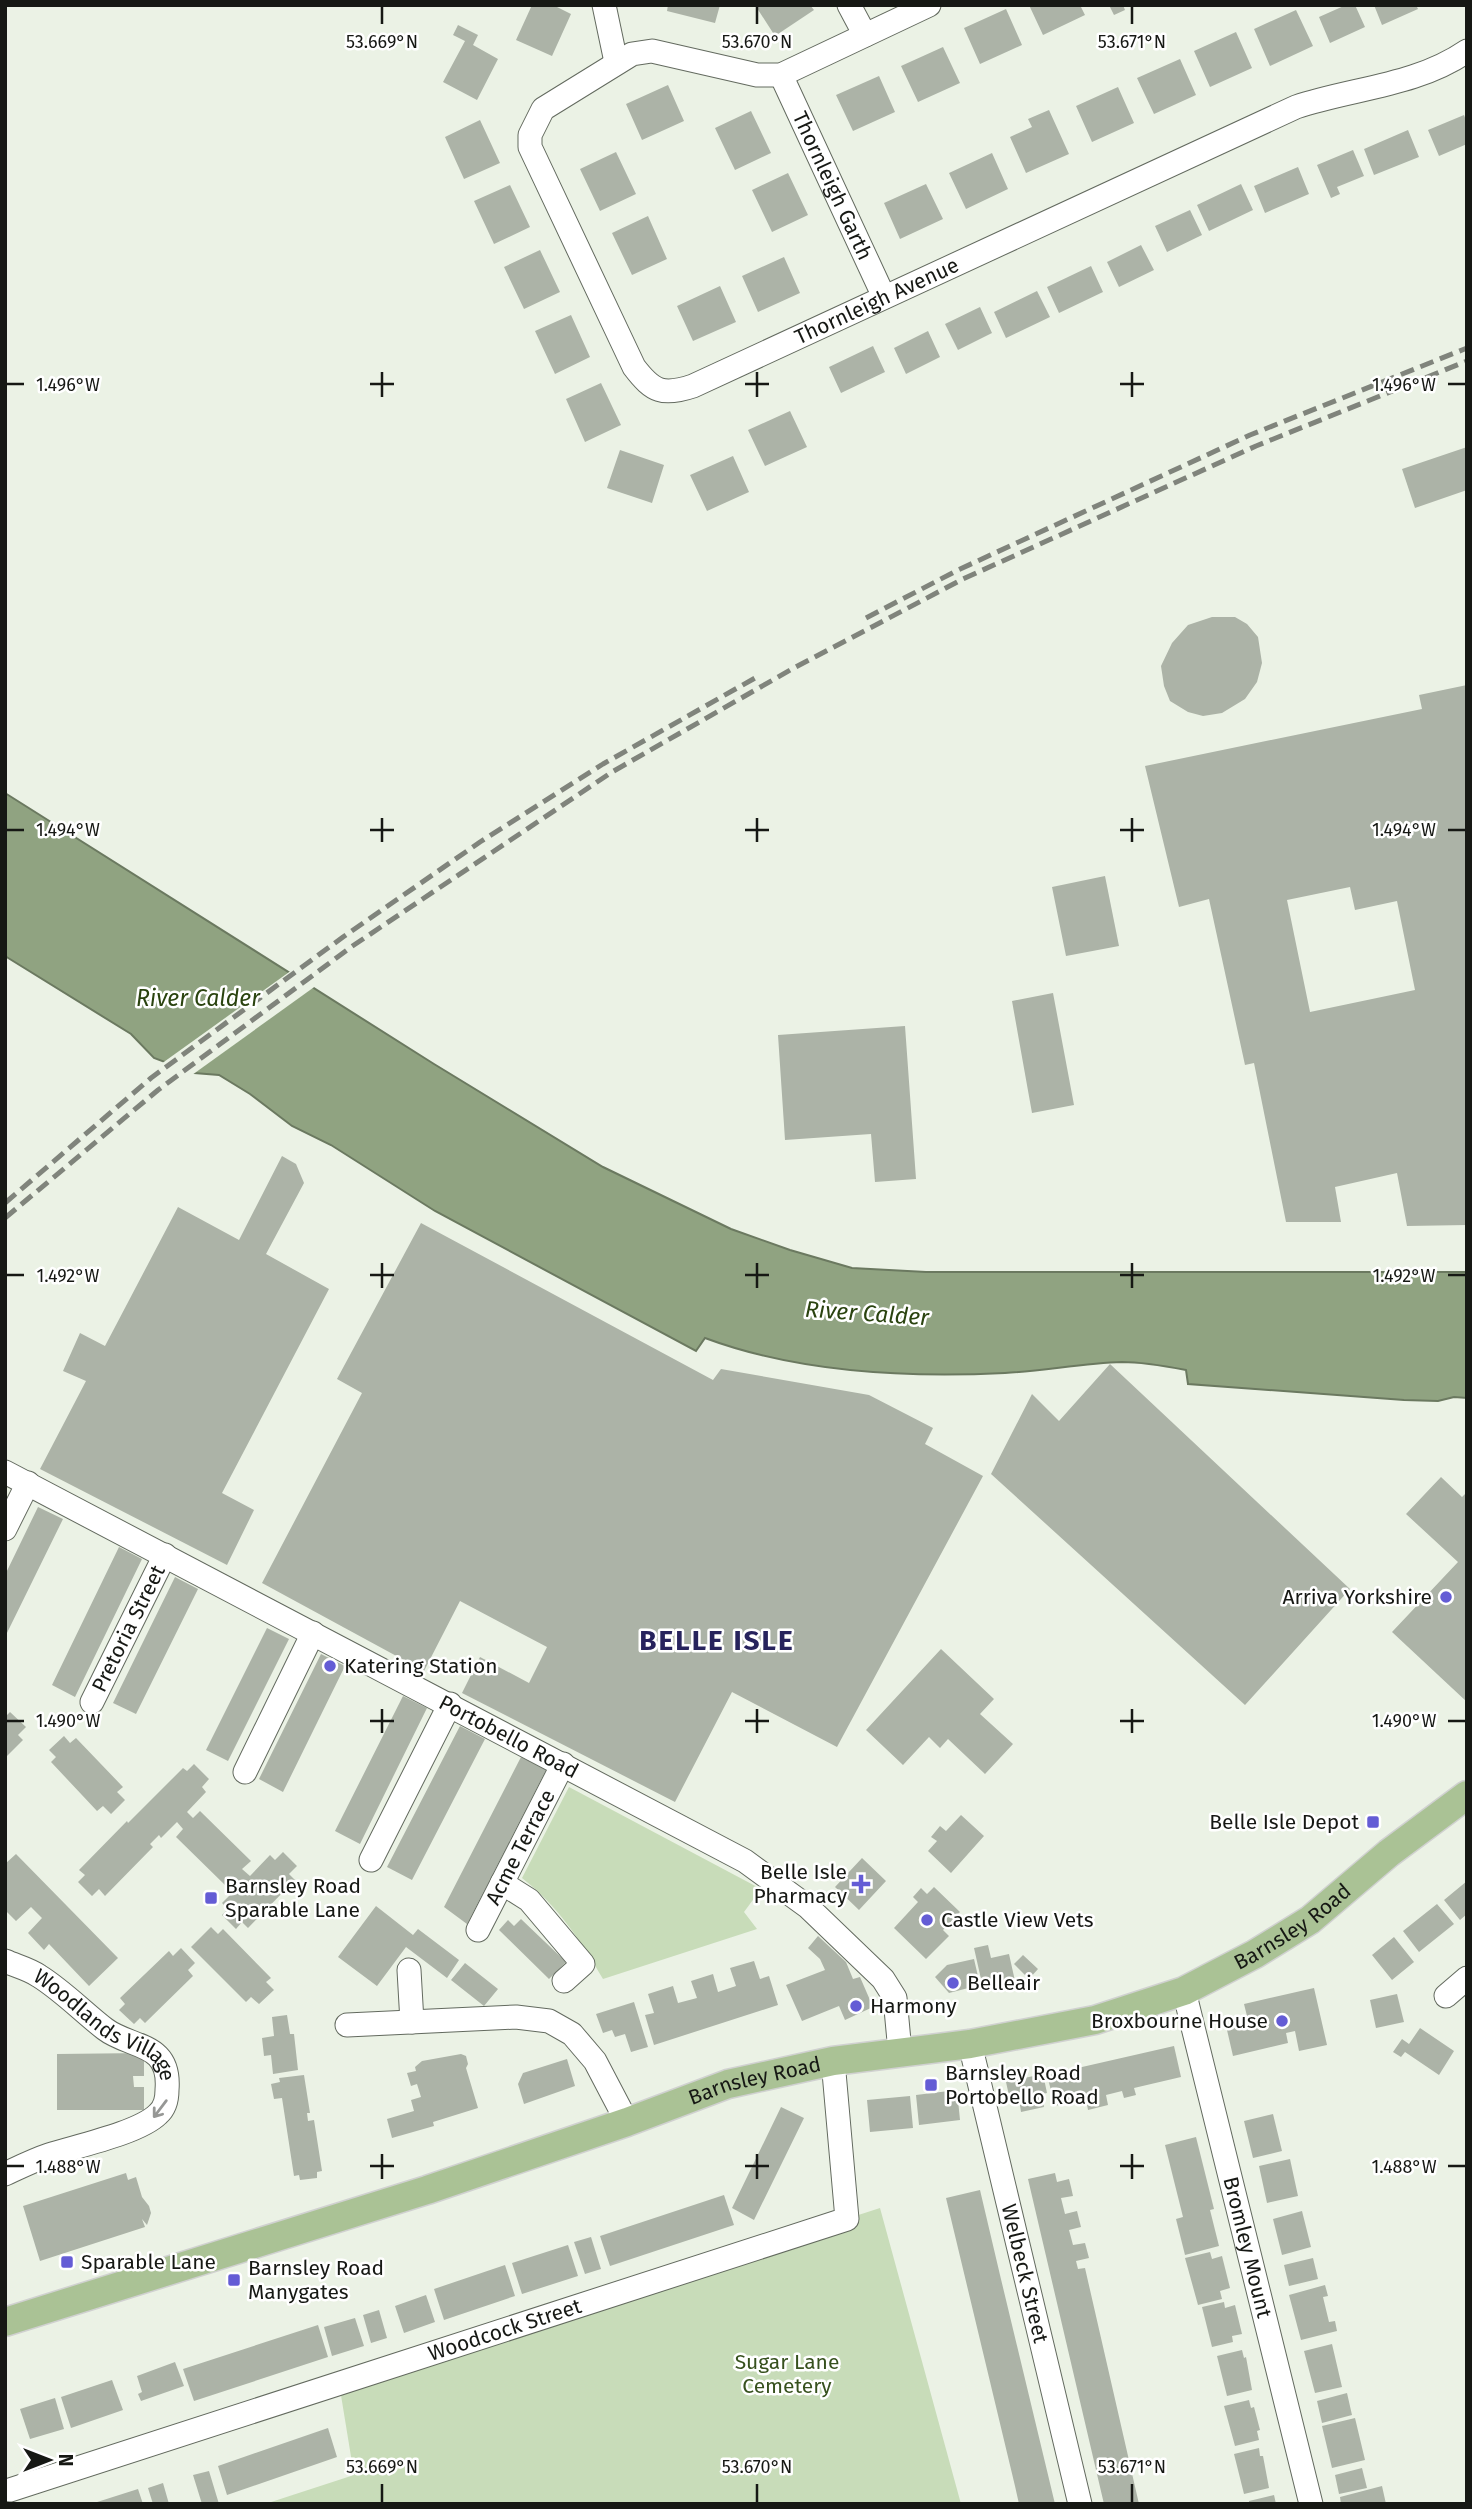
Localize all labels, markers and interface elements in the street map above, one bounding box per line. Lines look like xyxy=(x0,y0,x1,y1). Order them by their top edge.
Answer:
text: 53.669°N xyxy=(346,31,418,53)
text: 53.670°N xyxy=(722,31,792,53)
text: 53.671°N xyxy=(1098,31,1166,53)
street label: Thornleigh Garth xyxy=(787,107,878,264)
street label: Thornleigh Avenue xyxy=(791,252,963,350)
text: 1.496°W xyxy=(36,374,100,396)
text: 1.496°W xyxy=(1372,374,1436,396)
text: 1.494°W xyxy=(36,819,100,841)
text: 1.494°W xyxy=(1372,819,1436,841)
water label: River Calder xyxy=(136,984,261,1012)
text: 1.492°W xyxy=(37,1265,100,1287)
text: 1.492°W xyxy=(1373,1265,1436,1287)
water label: River Calder xyxy=(804,1295,931,1331)
street label: Pretoria Street xyxy=(86,1560,171,1696)
place label: Arriva Yorkshire xyxy=(1283,1584,1432,1610)
marker: Arriva Yorkshire xyxy=(1438,1589,1454,1605)
district label: BELLE ISLE xyxy=(639,1624,795,1657)
place label: Katering Station xyxy=(344,1653,498,1679)
marker: Katering Station xyxy=(322,1658,338,1674)
street label: Portobello Road xyxy=(434,1689,583,1784)
text: 1.490°W xyxy=(36,1710,100,1732)
text: 1.490°W xyxy=(1372,1710,1436,1732)
street label: Acme Terrace xyxy=(480,1785,561,1909)
place label: Belle Isle Depot xyxy=(1209,1809,1359,1835)
marker: Belle Isle Depot xyxy=(1365,1814,1381,1830)
place label: Belle Isle Pharmacy xyxy=(754,1859,848,1909)
place label: Barnsley Road Sparable Lane xyxy=(225,1873,361,1923)
marker: Belle Isle Pharmacy xyxy=(853,1876,869,1892)
street label: Barnsley Road xyxy=(1230,1878,1356,1976)
marker: Barnsley Road Sparable Lane xyxy=(203,1890,219,1906)
place label: Castle View Vets xyxy=(941,1907,1094,1933)
marker: Castle View Vets xyxy=(919,1912,935,1928)
street label: Woodlands Village xyxy=(29,1963,180,2083)
place label: Belleair xyxy=(967,1970,1040,1996)
marker: Belleair xyxy=(945,1975,961,1991)
place label: Harmony xyxy=(870,1993,957,2019)
marker: Harmony xyxy=(848,1998,864,2014)
place label: Broxbourne House xyxy=(1091,2008,1268,2034)
marker: Broxbourne House xyxy=(1274,2013,1290,2029)
street label: Barnsley Road xyxy=(685,2051,823,2111)
place label: Barnsley Road Portobello Road xyxy=(945,2060,1099,2110)
marker: Barnsley Road Portobello Road xyxy=(923,2077,939,2093)
one-way arrow xyxy=(152,2100,167,2118)
text: 1.488°W xyxy=(35,2156,101,2178)
text: 1.488°W xyxy=(1371,2156,1437,2178)
street label: Bromley Mount xyxy=(1217,2174,1278,2321)
street label: Welbeck Street xyxy=(996,2201,1054,2346)
place label: Sparable Lane xyxy=(81,2249,216,2275)
marker: Sparable Lane xyxy=(59,2254,75,2270)
place label: Barnsley Road Manygates xyxy=(248,2255,384,2305)
marker: Barnsley Road Manygates xyxy=(226,2272,242,2288)
street label: Woodcock Street xyxy=(425,2293,585,2367)
park label: Sugar Lane Cemetery xyxy=(735,2349,839,2399)
north arrow xyxy=(14,2425,84,2495)
text: N xyxy=(54,2454,77,2466)
text: 53.669°N xyxy=(346,2456,418,2478)
text: 53.670°N xyxy=(722,2456,792,2478)
text: 53.671°N xyxy=(1098,2456,1166,2478)

